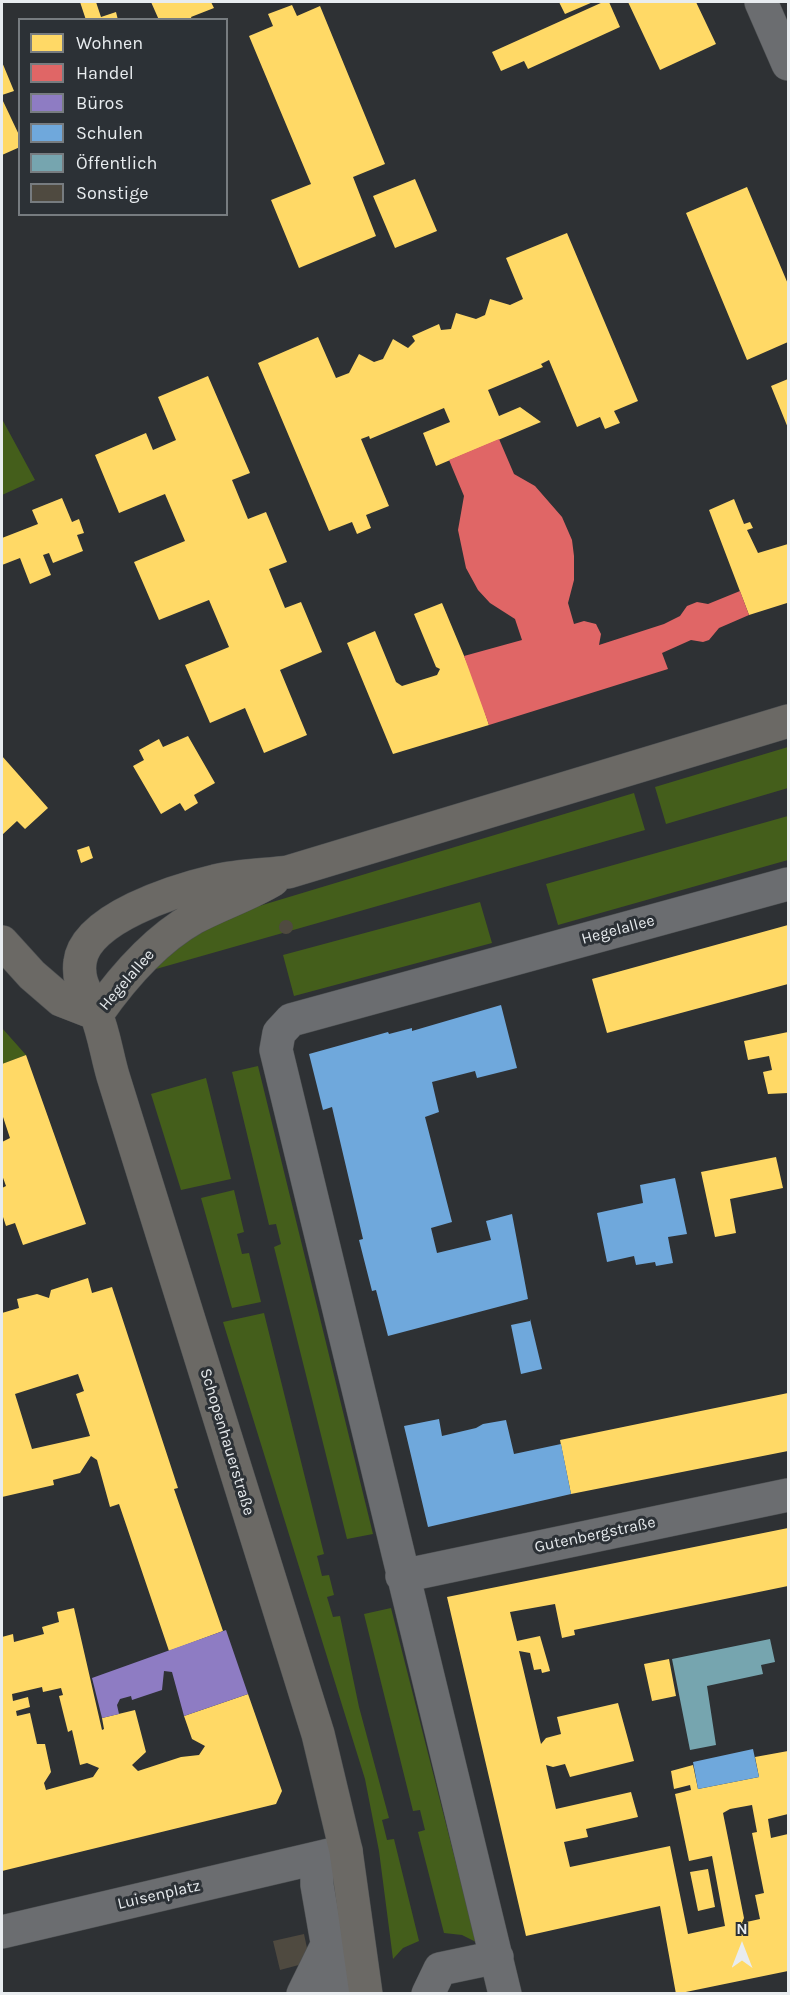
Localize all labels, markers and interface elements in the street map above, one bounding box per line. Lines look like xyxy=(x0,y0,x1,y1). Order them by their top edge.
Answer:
legend xyxy=(18,18,228,216)
text: Wohnen xyxy=(76,32,143,54)
text: Handel xyxy=(76,62,134,84)
text: Büros xyxy=(76,92,124,114)
text: Schulen xyxy=(76,122,143,144)
text: Öffentlich xyxy=(76,152,157,174)
text: Sonstige xyxy=(76,182,149,204)
street label: Hegelallee xyxy=(579,911,657,949)
street label: Hegelallee xyxy=(95,945,159,1015)
street label: Schopenhauerstraße xyxy=(195,1366,259,1518)
street label: Gutenbergstraße xyxy=(533,1513,657,1557)
street label: Luisenplatz xyxy=(116,1876,202,1914)
north arrow xyxy=(712,1917,772,1977)
text: N xyxy=(736,1919,748,1938)

